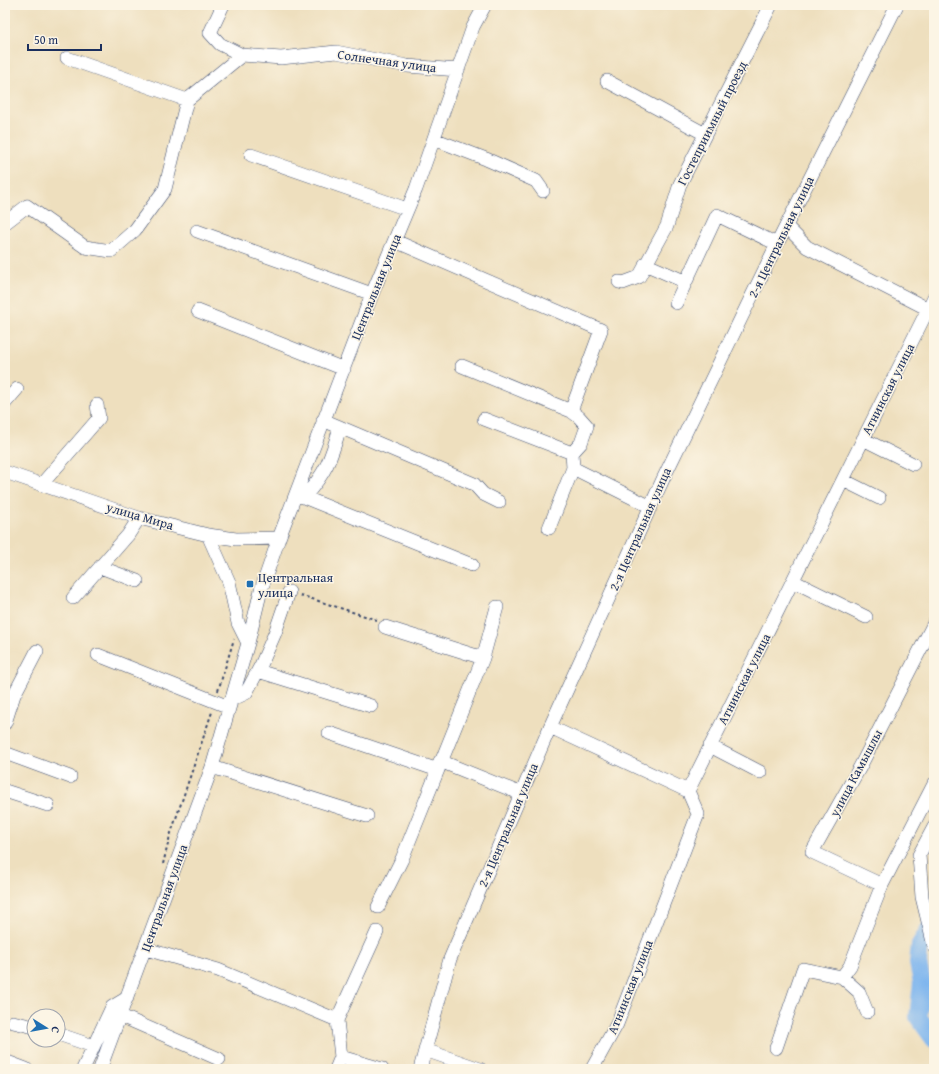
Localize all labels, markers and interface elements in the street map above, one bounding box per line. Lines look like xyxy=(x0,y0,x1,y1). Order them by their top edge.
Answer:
scale bar xyxy=(28,26,101,52)
text: 50 m xyxy=(34,31,58,48)
street label: Солнечная улица xyxy=(336,45,438,77)
street label: Гостеприимный проезд xyxy=(672,58,752,188)
street label: 2-я Центральная улица xyxy=(743,172,819,301)
street label: Центральная улица xyxy=(346,230,406,343)
street label: Атнинская улица xyxy=(857,339,920,438)
street label: 2-я Центральная улица xyxy=(604,464,676,594)
street label: улица Мира xyxy=(103,497,177,535)
place label: Центральная улица xyxy=(257,568,334,602)
marker: Центральная улица xyxy=(245,579,255,589)
street label: Атнинская улица xyxy=(713,629,776,728)
street label: улица Камышлы xyxy=(824,726,887,821)
street label: 2-я Центральная улица xyxy=(473,759,543,890)
street label: Центральная улица xyxy=(136,841,193,954)
street label: Атнинская улица xyxy=(602,936,658,1037)
north arrow xyxy=(26,1008,66,1048)
text: С xyxy=(47,1025,64,1034)

